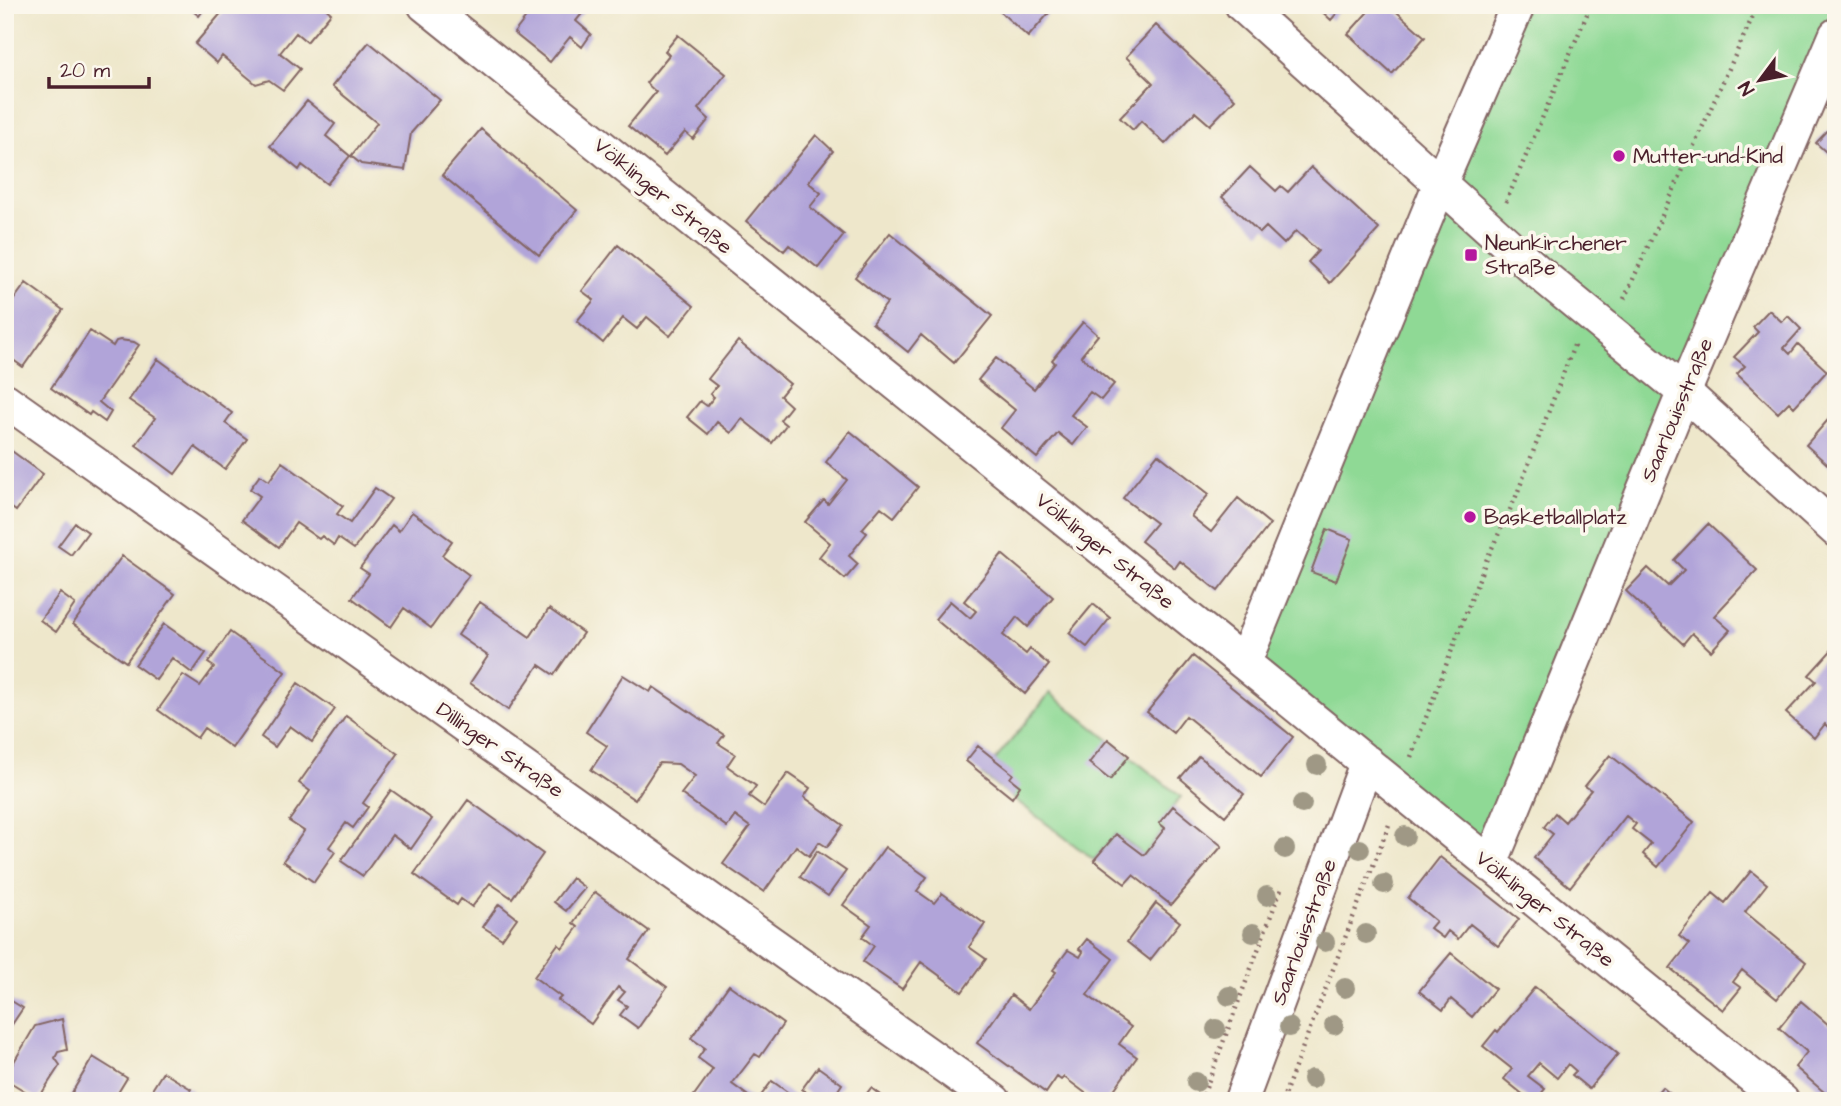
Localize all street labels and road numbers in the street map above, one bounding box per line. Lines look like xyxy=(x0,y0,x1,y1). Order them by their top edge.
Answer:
street label: Völklinger Straße xyxy=(586,131,739,263)
street label: Saarlouisstraße xyxy=(1634,334,1720,486)
street label: Völklinger Straße xyxy=(1028,486,1181,618)
street label: Dillinger Straße xyxy=(429,695,570,806)
street label: Völklinger Straße xyxy=(1468,844,1621,976)
street label: Saarlouisstraße xyxy=(1264,855,1344,1009)

